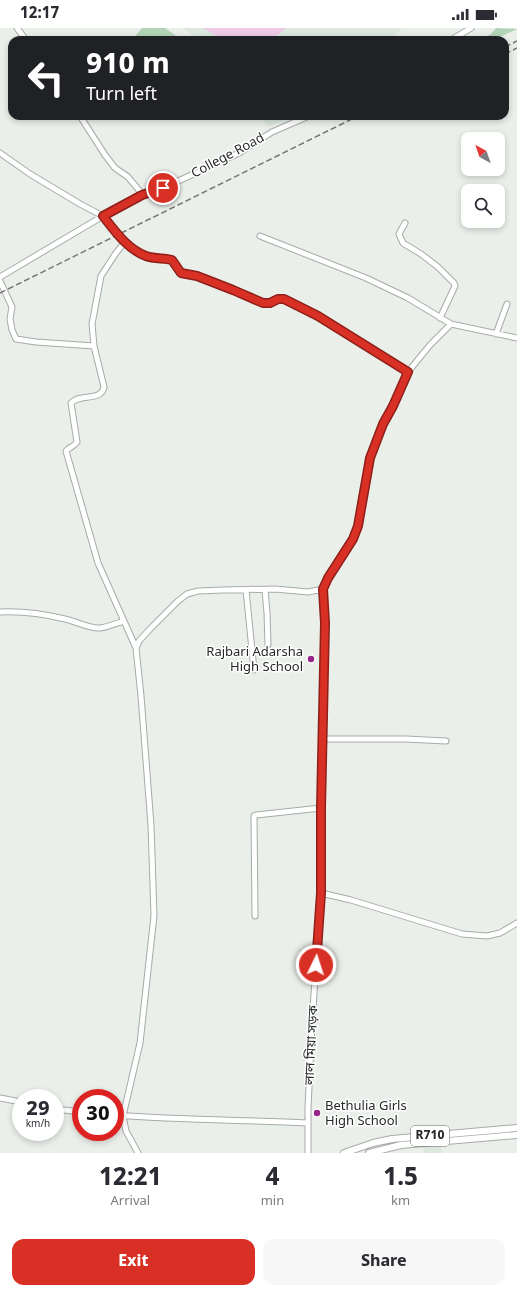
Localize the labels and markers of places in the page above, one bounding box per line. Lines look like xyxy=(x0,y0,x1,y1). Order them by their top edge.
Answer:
pin xyxy=(146,171,180,205)
place label: Rajbari Adarsha High School xyxy=(206,644,303,676)
marker: Rajbari Adarsha High School xyxy=(306,654,316,664)
place label: Bethulia Girls High School xyxy=(325,1098,407,1130)
marker: Bethulia Girls High School xyxy=(312,1108,322,1118)

